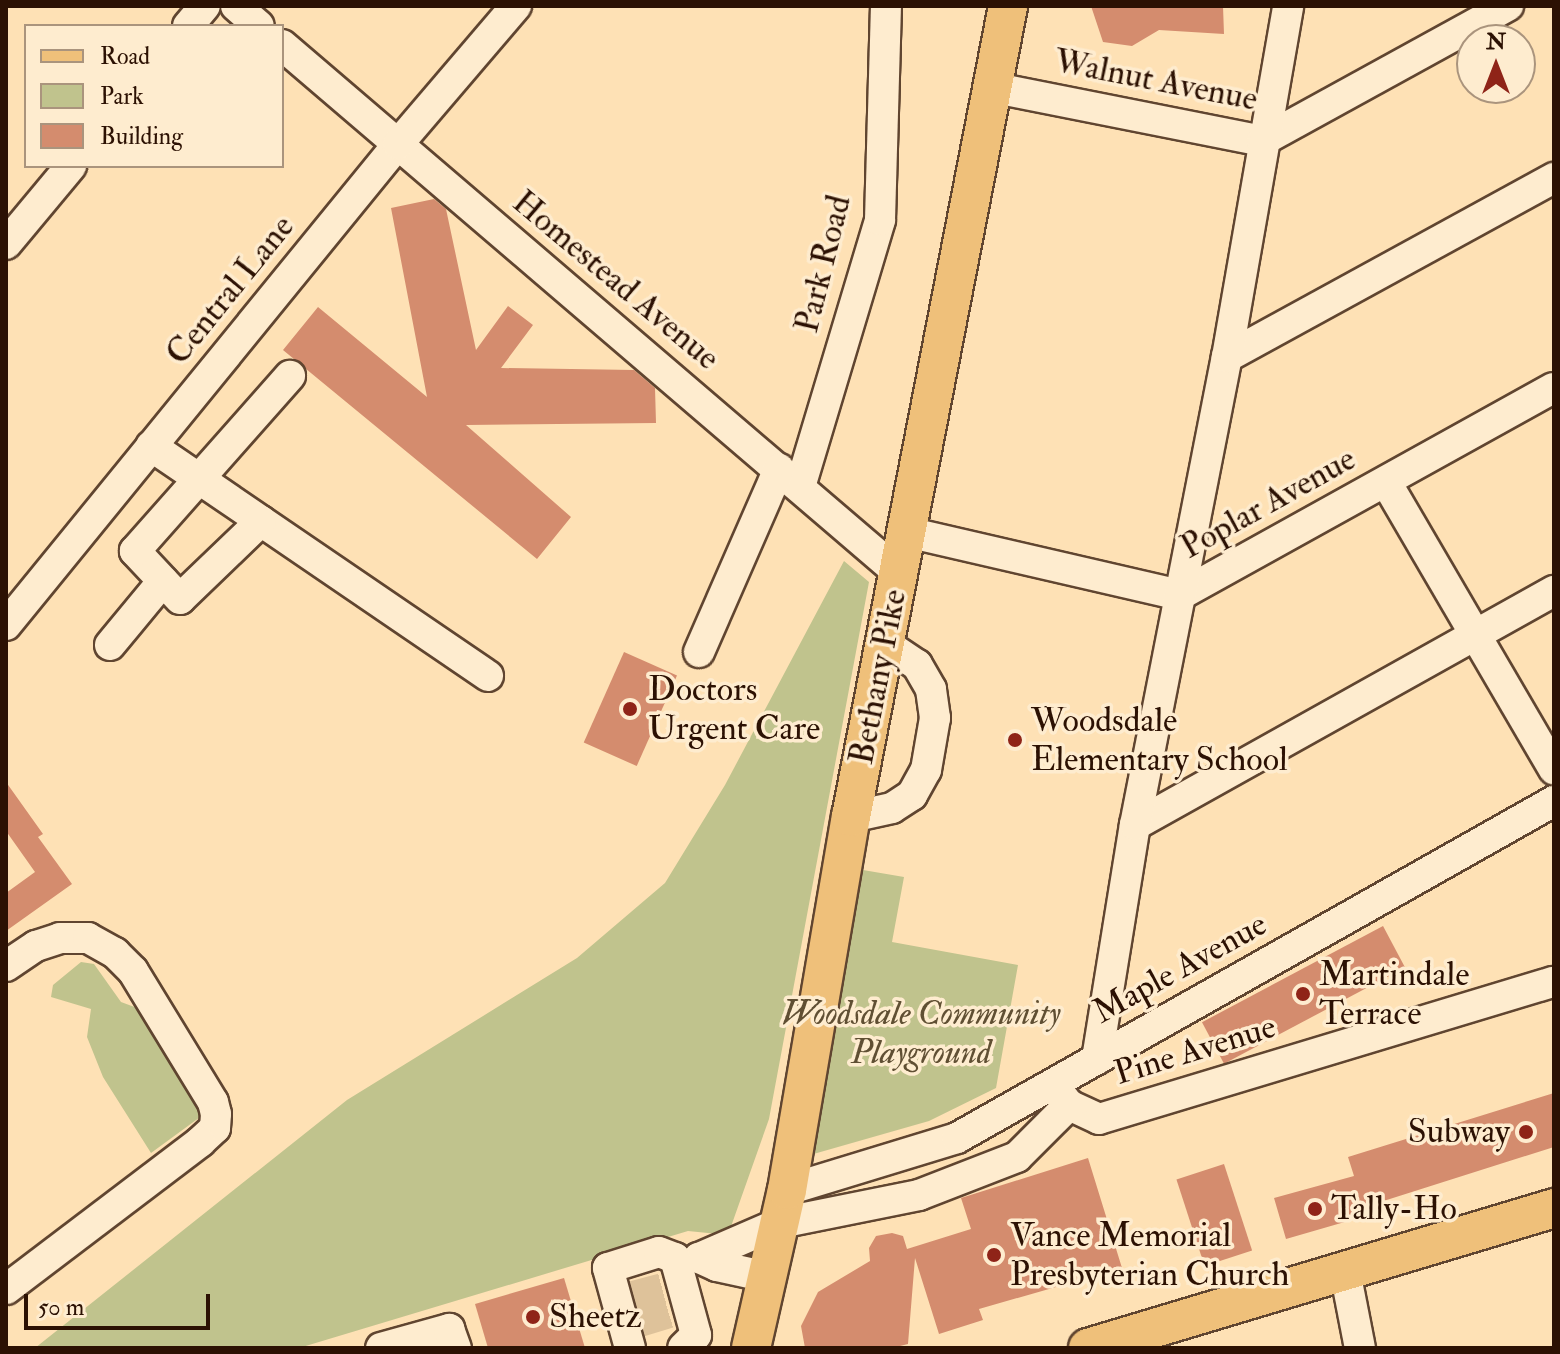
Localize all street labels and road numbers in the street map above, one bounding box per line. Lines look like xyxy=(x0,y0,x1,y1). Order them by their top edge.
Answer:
street label: Walnut Avenue xyxy=(1051,40,1261,120)
street label: Homestead Avenue xyxy=(504,182,728,378)
street label: Park Road xyxy=(786,191,860,337)
street label: Central Lane xyxy=(157,207,303,373)
street label: Poplar Avenue xyxy=(1174,438,1362,568)
street label: Bethany Pike xyxy=(841,586,915,768)
street label: Maple Avenue xyxy=(1086,904,1274,1032)
street label: Pine Avenue xyxy=(1110,1006,1280,1094)

